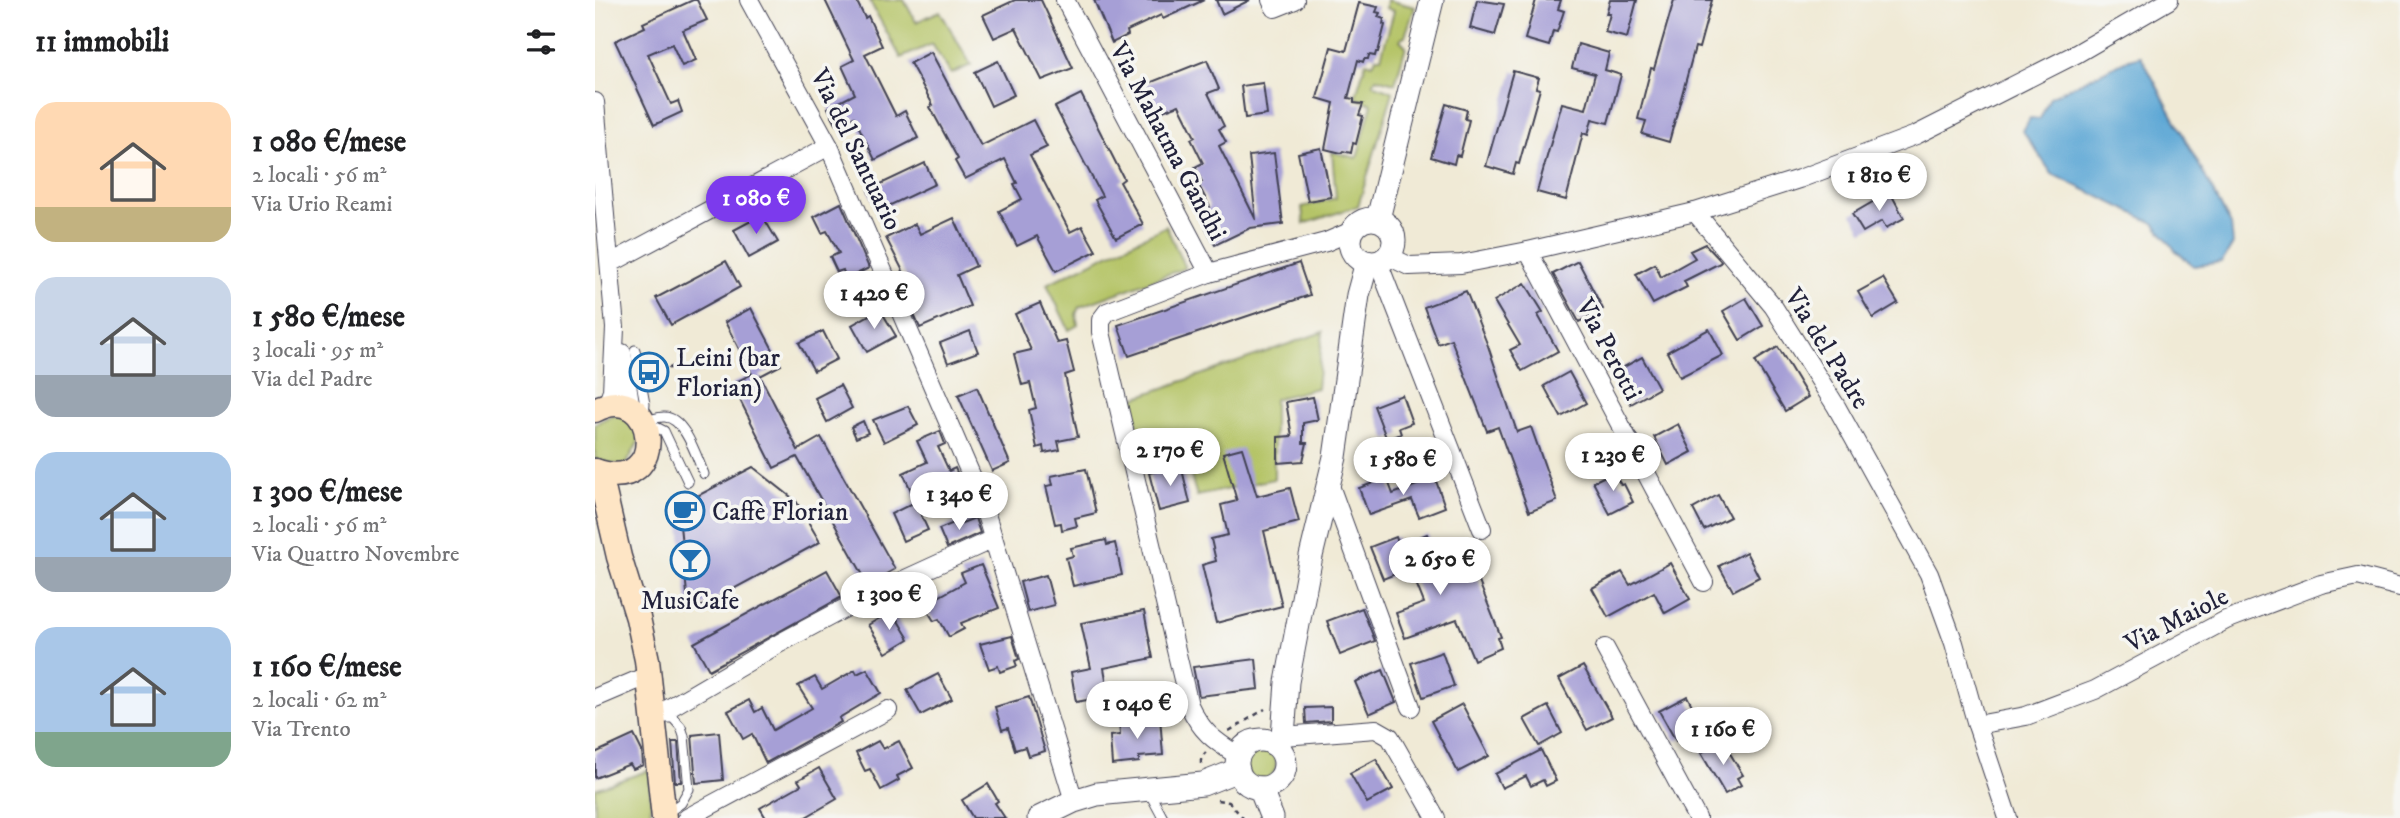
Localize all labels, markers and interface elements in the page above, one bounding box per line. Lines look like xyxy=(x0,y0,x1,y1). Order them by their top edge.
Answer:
icon: filters xyxy=(522,23,560,61)
text: 11 immobili xyxy=(35,24,169,61)
street label: Via Mahatma Gandhi xyxy=(1101,36,1234,246)
street label: Via del Santuario xyxy=(802,63,909,236)
text: 1 080 €/mese xyxy=(252,124,406,161)
icon: home xyxy=(91,130,175,214)
pin: 1 810 € xyxy=(1814,154,1944,213)
text: 2 locali · 56 m² xyxy=(252,161,387,190)
text: 1 810 € xyxy=(1847,161,1911,190)
pin: 1 080 € xyxy=(691,176,821,236)
text: 1 080 € xyxy=(722,184,790,213)
text: Via Urio Reami xyxy=(252,190,392,219)
pin: 1 420 € xyxy=(809,272,939,331)
text: 1 420 € xyxy=(840,279,908,308)
street label: Via del Padre xyxy=(1776,281,1877,415)
street label: Via Perotti xyxy=(1568,292,1649,406)
text: 1 580 €/mese xyxy=(252,299,405,336)
icon: home xyxy=(91,305,175,389)
text: 3 locali · 95 m² xyxy=(252,336,383,365)
place label: Leini (bar Florian) xyxy=(676,342,780,405)
bus stop icon: Leini (bar Florian) xyxy=(628,351,670,393)
text: Via del Padre xyxy=(252,365,373,394)
pin: 2 170 € xyxy=(1105,428,1235,488)
pin: 1 230 € xyxy=(1548,434,1678,493)
text: 2 170 € xyxy=(1136,436,1204,465)
pin: 1 580 € xyxy=(1338,438,1468,497)
text: 1 230 € xyxy=(1581,441,1645,470)
text: 1 580 € xyxy=(1369,445,1437,474)
pin: 1 340 € xyxy=(894,472,1024,532)
text: 1 300 €/mese xyxy=(252,474,402,511)
icon: home xyxy=(91,480,175,564)
text: 1 340 € xyxy=(926,480,992,509)
cafe icon: Caffè Florian xyxy=(664,490,706,532)
place label: Caffè Florian xyxy=(712,496,849,529)
text: 2 locali · 56 m² xyxy=(252,511,387,540)
pin: 2 650 € xyxy=(1375,538,1505,597)
bar icon: MusiCafe xyxy=(669,539,711,581)
text: Via Quattro Novembre xyxy=(252,540,460,569)
text: 2 650 € xyxy=(1405,545,1475,574)
pin: 1 300 € xyxy=(824,572,954,632)
text: 1 300 € xyxy=(856,580,922,609)
street label: Via Maiole xyxy=(2118,580,2234,661)
place label: MusiCafe xyxy=(641,585,739,618)
text: 1 160 €/mese xyxy=(252,649,402,686)
icon: home xyxy=(91,655,175,739)
pin: 1 040 € xyxy=(1072,682,1202,741)
text: 2 locali · 62 m² xyxy=(252,686,386,715)
text: 1 040 € xyxy=(1102,689,1172,718)
pin: 1 160 € xyxy=(1658,708,1788,767)
text: Via Trento xyxy=(252,715,351,744)
text: 1 160 € xyxy=(1691,715,1755,744)

